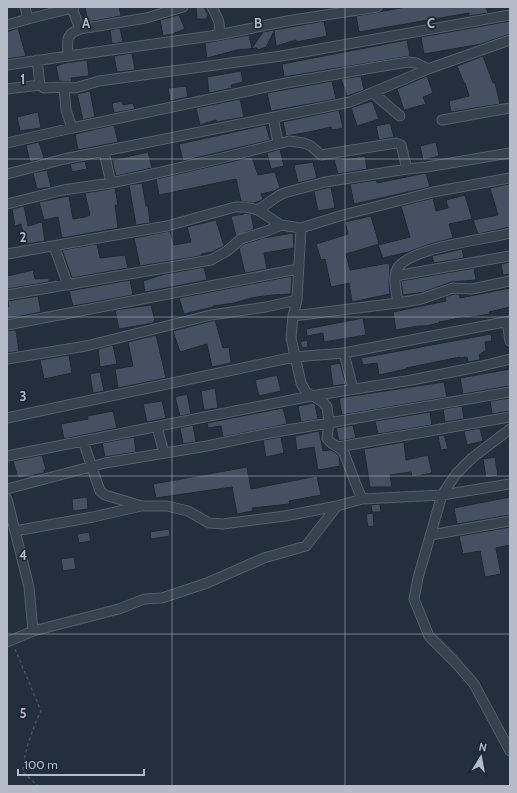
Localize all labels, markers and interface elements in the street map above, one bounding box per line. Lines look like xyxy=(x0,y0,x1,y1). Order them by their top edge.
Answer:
text: A xyxy=(82,15,91,31)
text: B xyxy=(254,15,262,31)
text: C xyxy=(427,15,435,31)
text: 1 xyxy=(21,71,25,87)
text: 2 xyxy=(20,229,27,245)
text: 3 xyxy=(19,388,27,404)
text: 4 xyxy=(19,547,27,563)
text: 5 xyxy=(20,705,27,721)
north arrow xyxy=(461,737,501,777)
text: N xyxy=(478,740,488,755)
scale bar xyxy=(18,751,144,777)
text: 100 m xyxy=(24,757,58,772)

